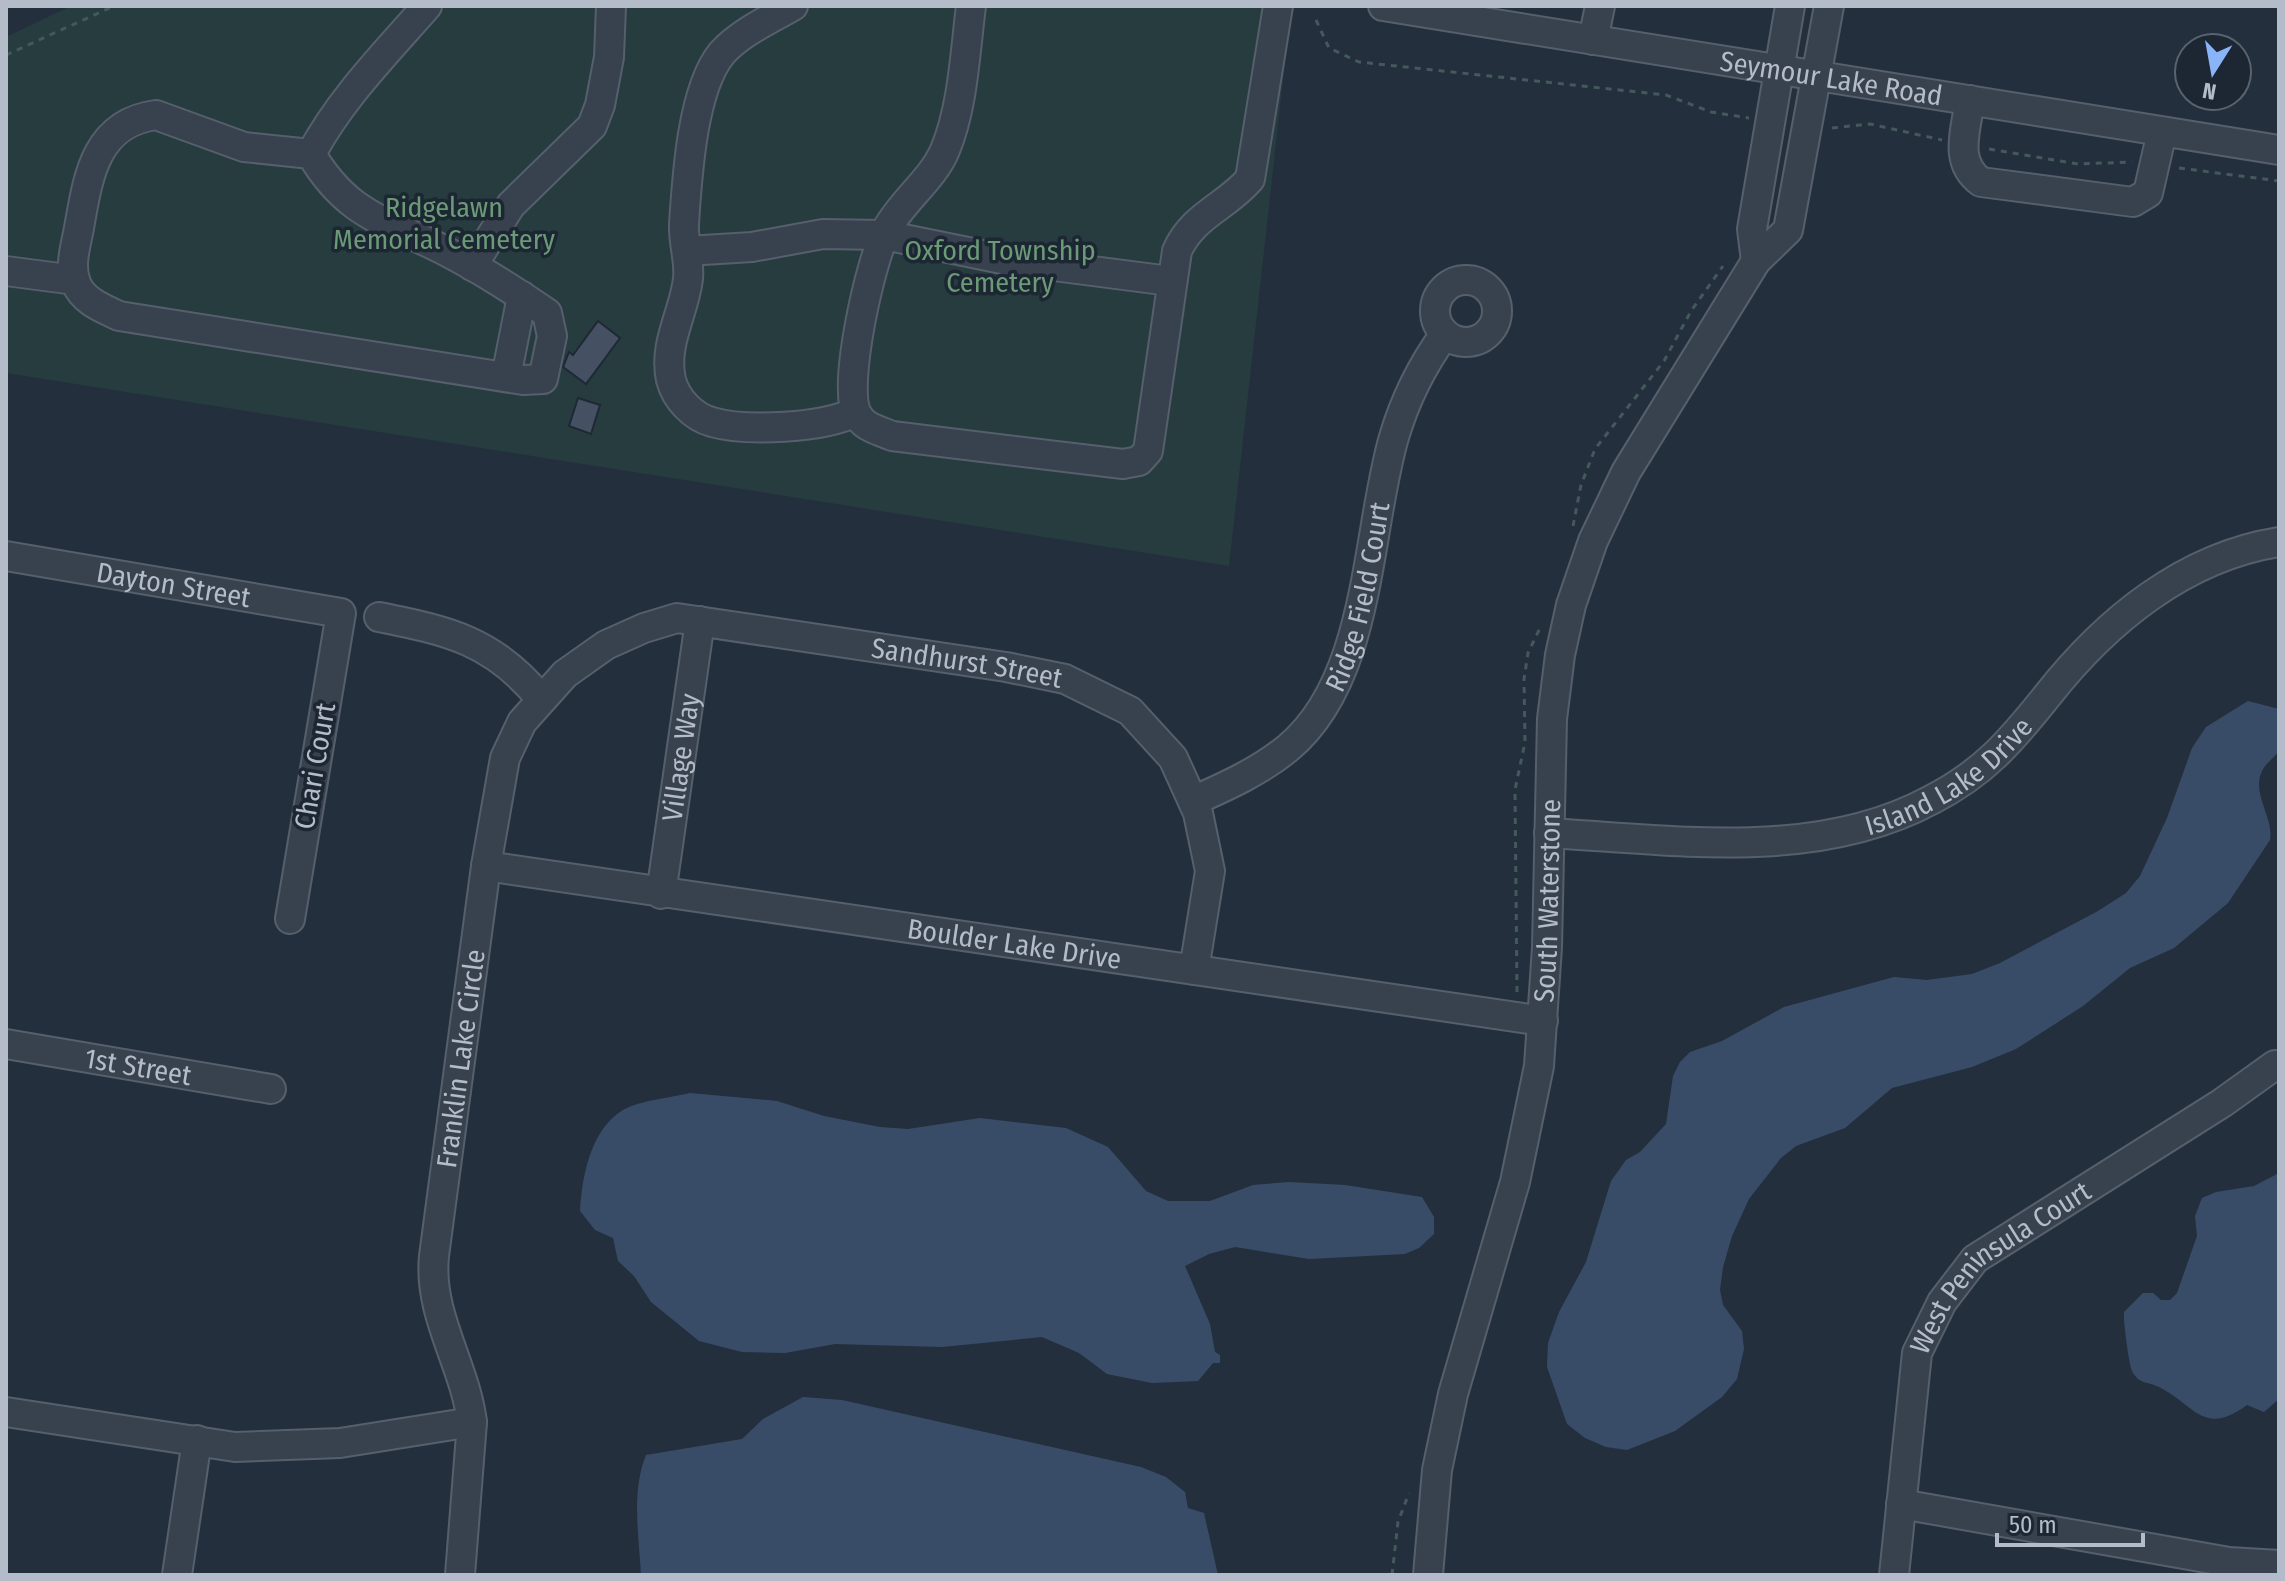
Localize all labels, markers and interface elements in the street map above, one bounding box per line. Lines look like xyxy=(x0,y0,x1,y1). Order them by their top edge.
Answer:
north arrow xyxy=(2173,32,2253,112)
street label: Seymour Lake Road xyxy=(1718,44,1945,112)
text: N xyxy=(2200,77,2218,106)
park label: Ridgelawn Memorial Cemetery xyxy=(333,191,555,256)
park label: Oxford Township Cemetery xyxy=(904,234,1096,299)
street label: Ridge Field Court xyxy=(1318,499,1396,697)
street label: Dayton Street xyxy=(94,555,254,614)
street label: Sandhurst Street xyxy=(869,631,1066,695)
street label: Village Way xyxy=(655,691,706,823)
street label: Chari Court xyxy=(288,699,342,832)
street label: Island Lake Drive xyxy=(1861,710,2039,842)
street label: South Waterstone xyxy=(1527,798,1567,1003)
street label: Boulder Lake Drive xyxy=(905,912,1123,975)
street label: Franklin Lake Circle xyxy=(429,947,491,1170)
street label: 1st Street xyxy=(82,1041,195,1092)
street label: West Peninsula Court xyxy=(1903,1173,2097,1359)
scale bar xyxy=(1997,1497,2143,1547)
text: 50 m xyxy=(2009,1511,2057,1539)

